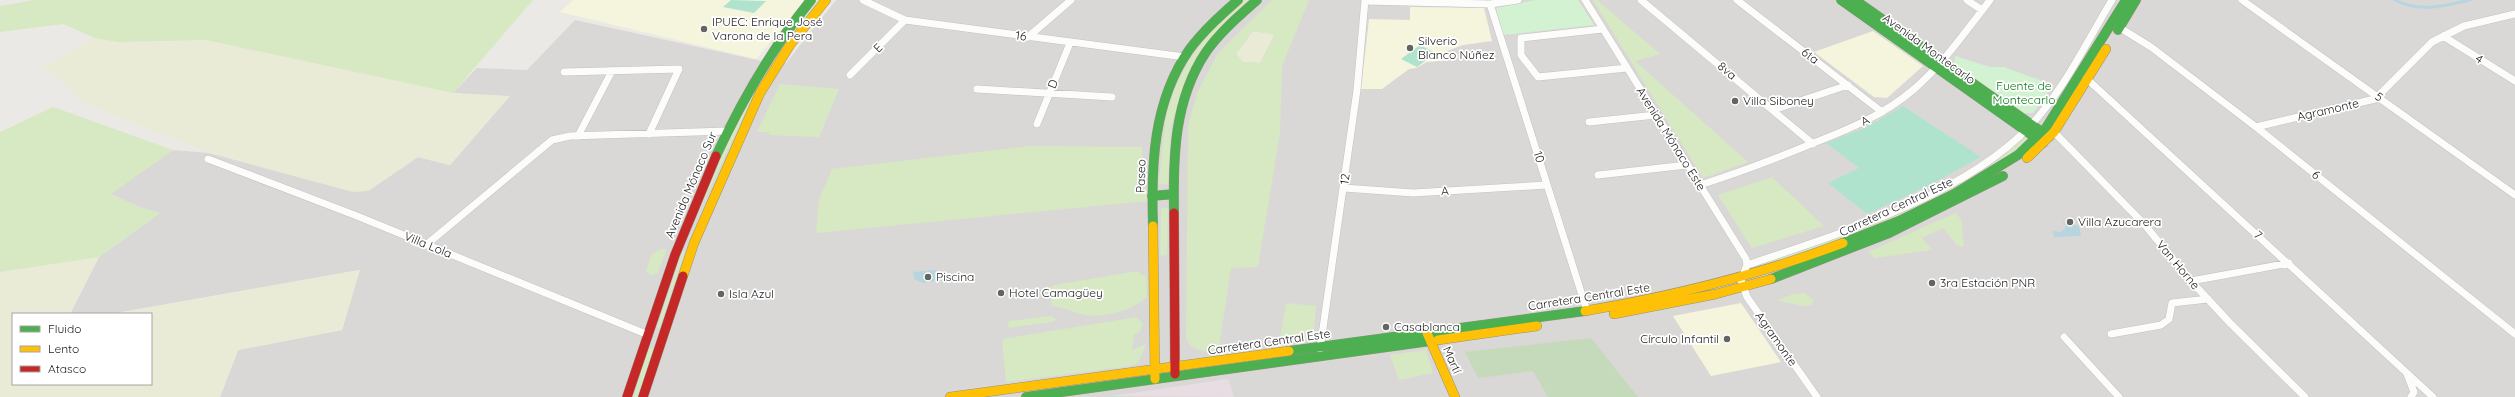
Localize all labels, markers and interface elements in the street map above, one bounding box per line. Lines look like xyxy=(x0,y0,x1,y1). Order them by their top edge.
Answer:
street label: Avenida Montecarlo xyxy=(1880,10,1978,87)
place label: IPUEC: Enrique José Varona de la Pera xyxy=(712,14,823,43)
marker: IPUEC: Enrique José Varona de la Pera xyxy=(699,24,709,34)
street label: 16 xyxy=(1015,27,1028,44)
place label: Silverio Blanco Núñez xyxy=(1418,33,1495,62)
street label: E xyxy=(870,40,885,55)
marker: Silverio Blanco Núñez xyxy=(1405,43,1415,53)
street label: 6ta xyxy=(1799,44,1822,67)
street label: 4 xyxy=(2473,51,2486,67)
street label: 8va xyxy=(1715,58,1740,83)
street label: D xyxy=(1044,77,1061,91)
park label: Fuente de Montecarlo xyxy=(1993,78,2055,107)
street label: Avenida Mónaco Este xyxy=(1633,84,1709,193)
street label: 5 xyxy=(2372,89,2386,105)
place label: Villa Siboney xyxy=(1743,93,1814,108)
street label: Agramonte xyxy=(2296,95,2360,124)
marker: Villa Siboney xyxy=(1730,96,1740,106)
street label: A xyxy=(1858,112,1872,129)
street label: Avenida Mónaco Sur xyxy=(661,129,720,240)
street label: 10 xyxy=(1531,149,1548,165)
street label: Paseo xyxy=(1132,159,1149,193)
street label: 6 xyxy=(2309,167,2324,183)
street label: 12 xyxy=(1336,172,1353,185)
street label: Carretera Central Este xyxy=(1837,174,1955,239)
street label: A xyxy=(1441,183,1449,198)
place label: Villa Azucarera xyxy=(2078,214,2161,229)
marker: Villa Azucarera xyxy=(2065,217,2075,227)
street label: 7 xyxy=(2251,227,2266,242)
street label: Villa Lola xyxy=(402,228,454,261)
street label: Van Horne xyxy=(2153,237,2203,292)
place label: Piscina xyxy=(936,269,974,284)
marker: Piscina xyxy=(923,272,933,282)
place label: 3ra Estación PNR xyxy=(1940,275,2035,290)
marker: 3ra Estación PNR xyxy=(1927,278,1937,288)
street label: Carretera Central Este xyxy=(1527,279,1651,314)
place label: Hotel Camagüey xyxy=(1009,285,1103,300)
place label: Isla Azul xyxy=(729,286,774,301)
marker: Hotel Camagüey xyxy=(996,288,1006,298)
marker: Isla Azul xyxy=(716,289,726,299)
street label: Agramonte xyxy=(1752,309,1801,369)
legend xyxy=(12,313,152,385)
place label: Casablanca xyxy=(1394,319,1460,334)
text: Fluido xyxy=(48,321,81,336)
marker: Casablanca xyxy=(1381,322,1391,332)
street label: Carretera Central Este xyxy=(1207,325,1331,358)
place label: Círculo Infantil xyxy=(1640,331,1719,346)
marker: Círculo Infantil xyxy=(1722,334,1732,344)
text: Lento xyxy=(48,341,79,356)
street label: Martí xyxy=(1440,344,1465,376)
text: Atasco xyxy=(48,361,86,376)

